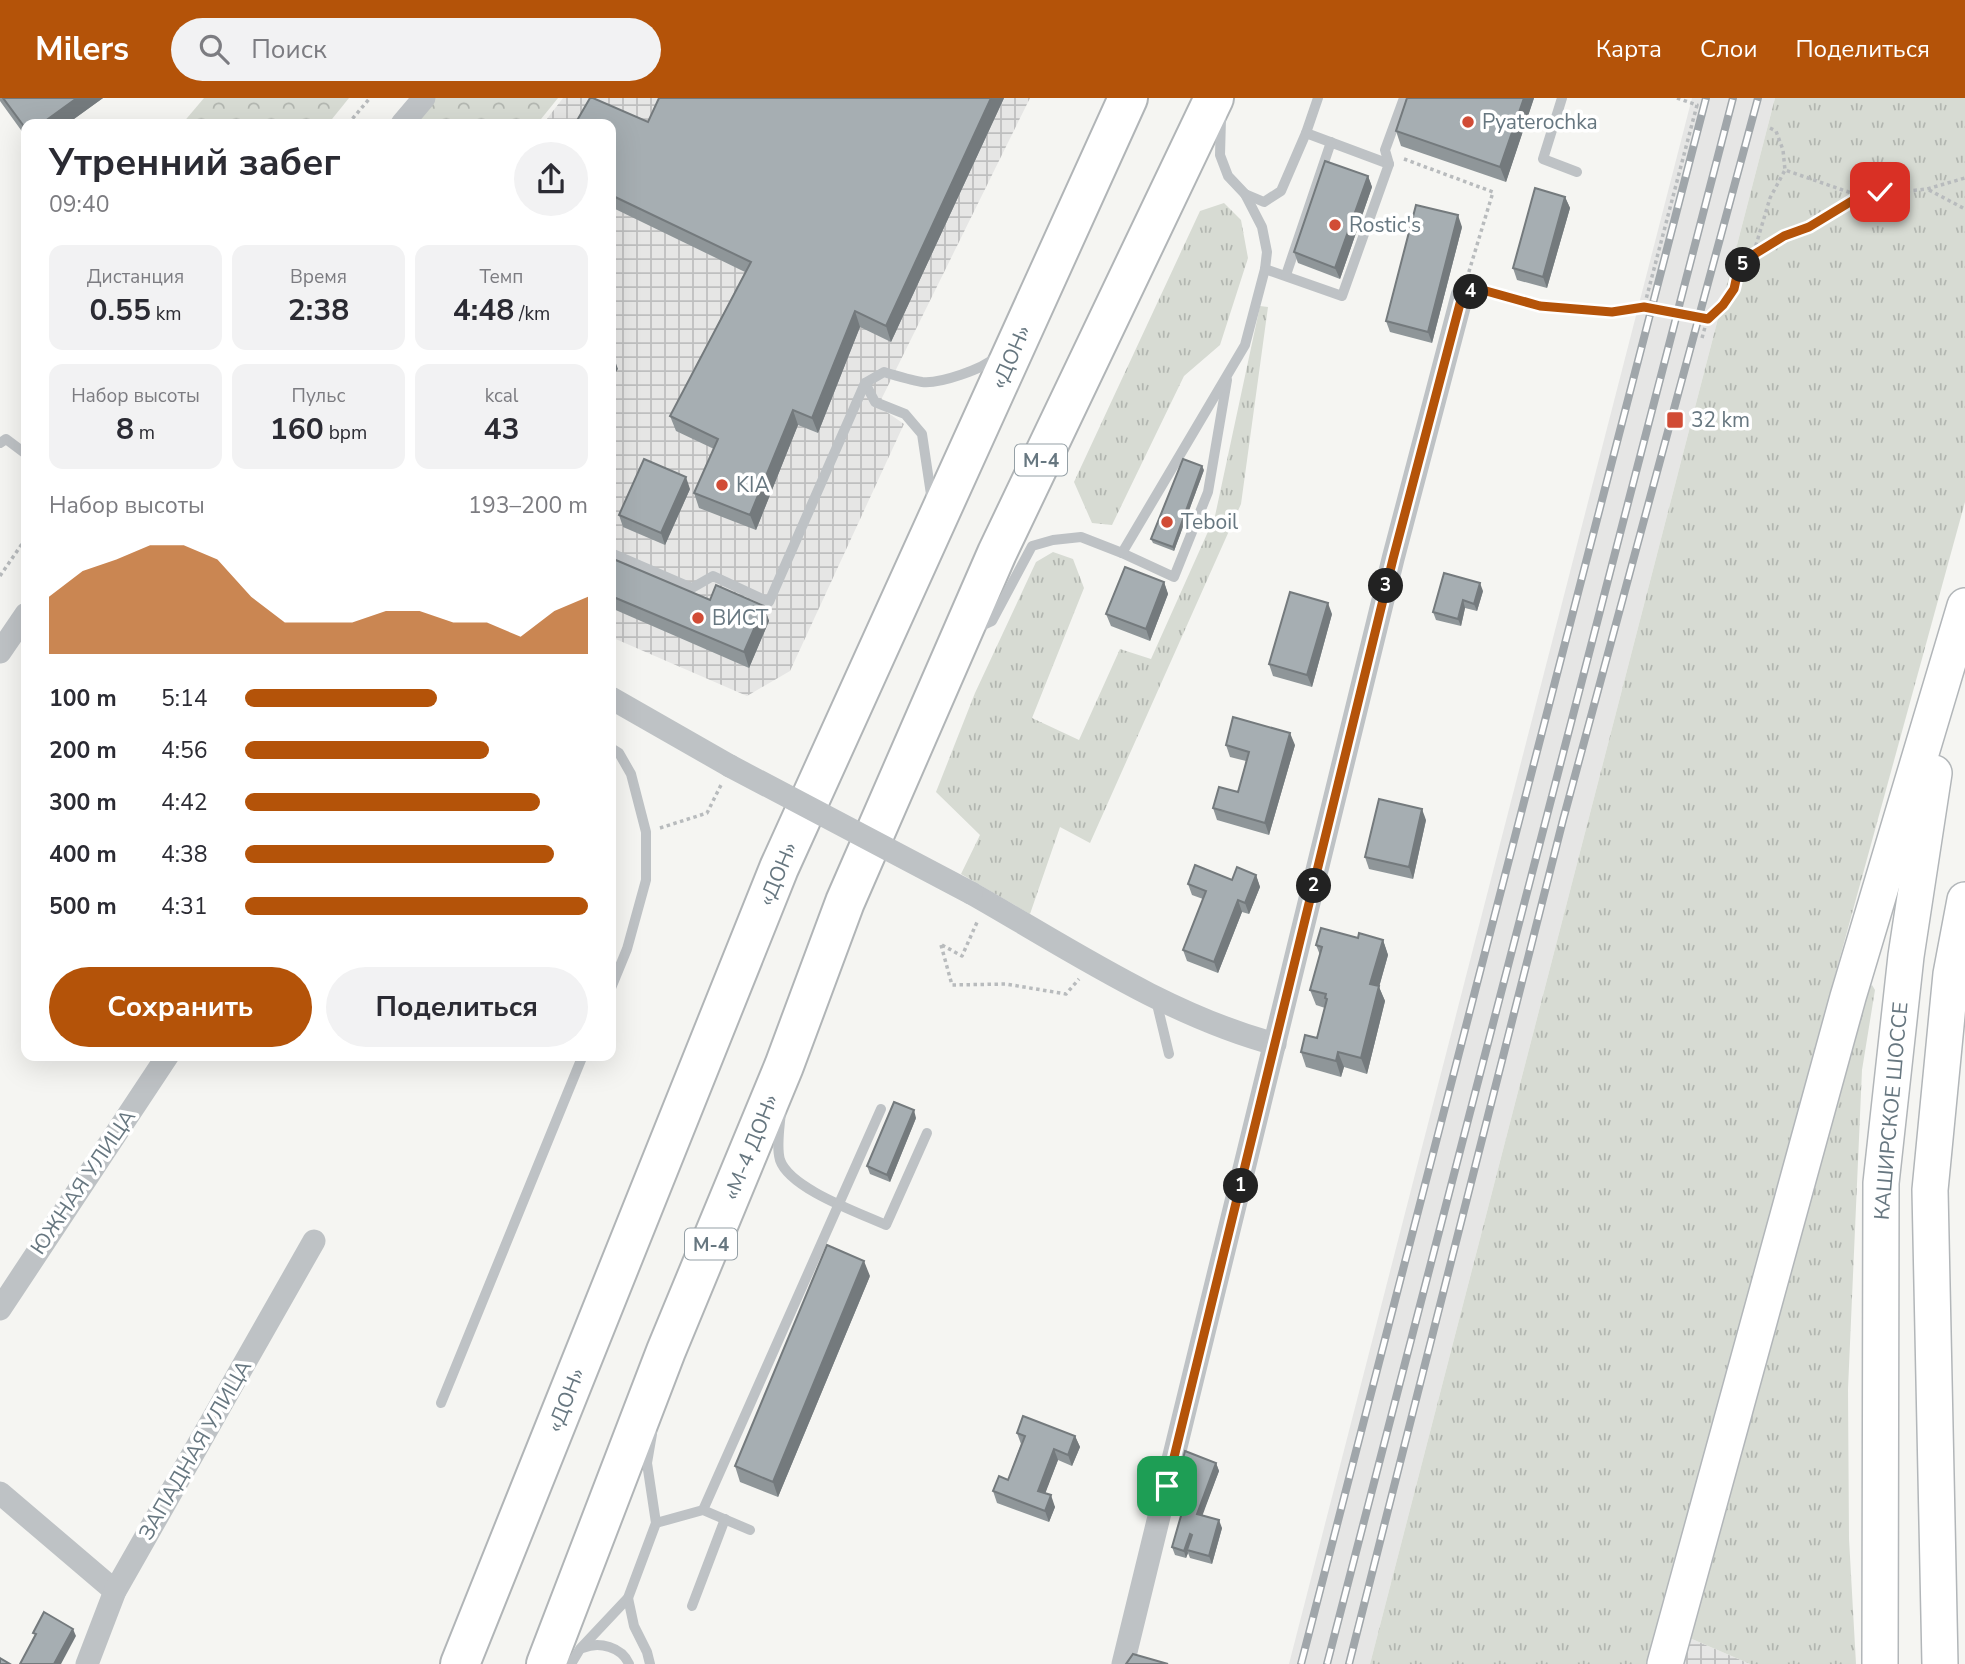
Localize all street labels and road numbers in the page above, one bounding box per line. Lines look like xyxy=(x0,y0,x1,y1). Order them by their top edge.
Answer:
street label: «ДОН» xyxy=(985,321,1037,393)
road number: М-4 xyxy=(1015,444,1067,476)
street label: «ДОН» xyxy=(752,838,804,910)
street label: КАШИРСКОЕ ШОССЕ xyxy=(1868,1001,1914,1221)
street label: «М-4 ДОН» xyxy=(717,1090,785,1204)
street label: ЮЖНАЯ УЛИЦА xyxy=(24,1104,142,1260)
road number: М-4 xyxy=(685,1228,737,1260)
street label: ЗАПАДНАЯ УЛИЦА xyxy=(132,1355,258,1545)
street label: «ДОН» xyxy=(540,1364,592,1436)

